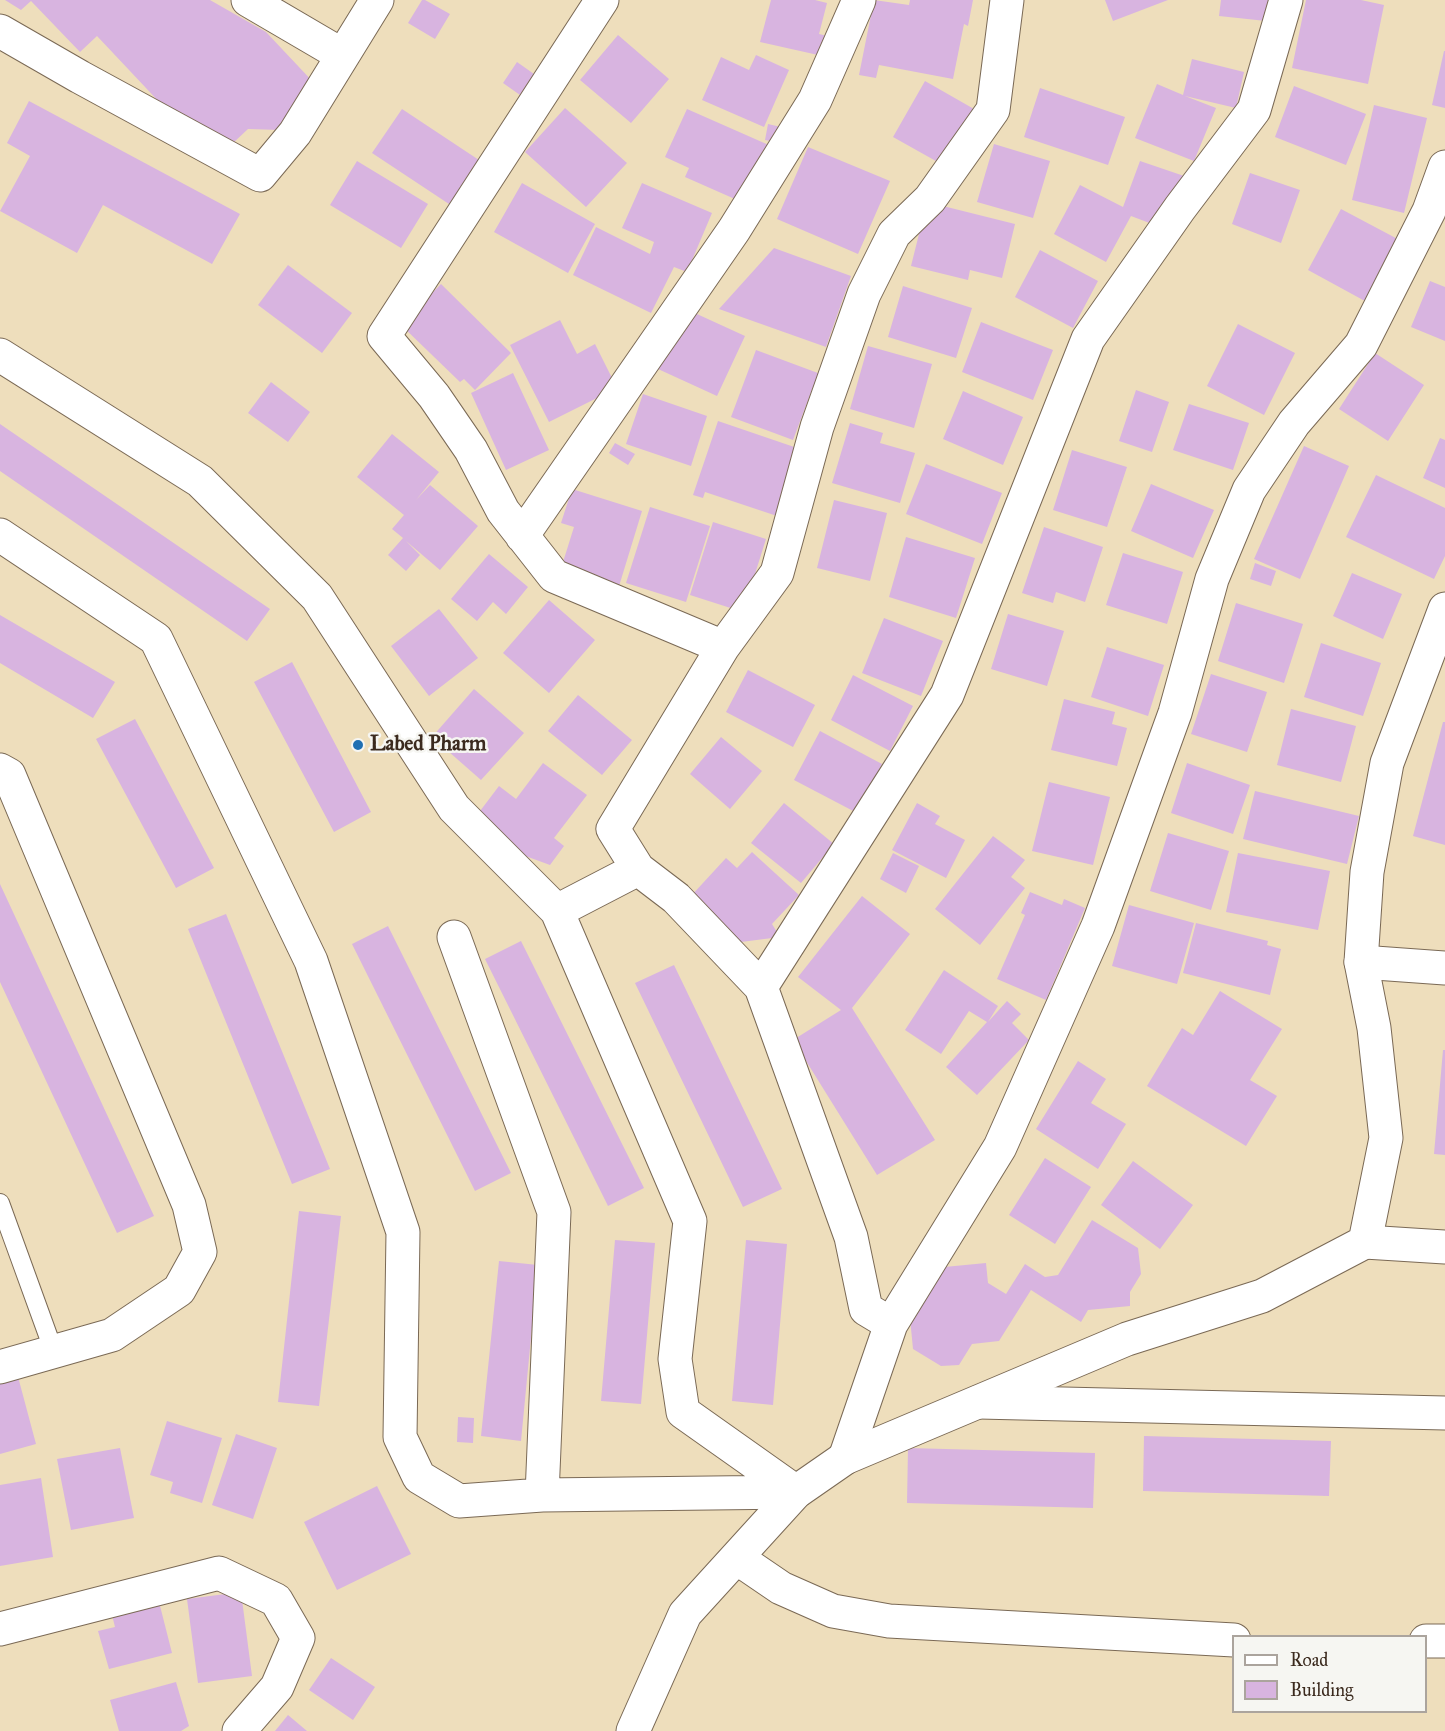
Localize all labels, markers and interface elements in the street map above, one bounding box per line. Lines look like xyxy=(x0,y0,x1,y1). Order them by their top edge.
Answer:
place label: Labed Pharm xyxy=(370,732,486,758)
marker: Labed Pharm xyxy=(351,738,365,752)
legend xyxy=(1232,1635,1427,1713)
text: Road xyxy=(1290,1649,1328,1671)
text: Building xyxy=(1290,1679,1353,1701)

